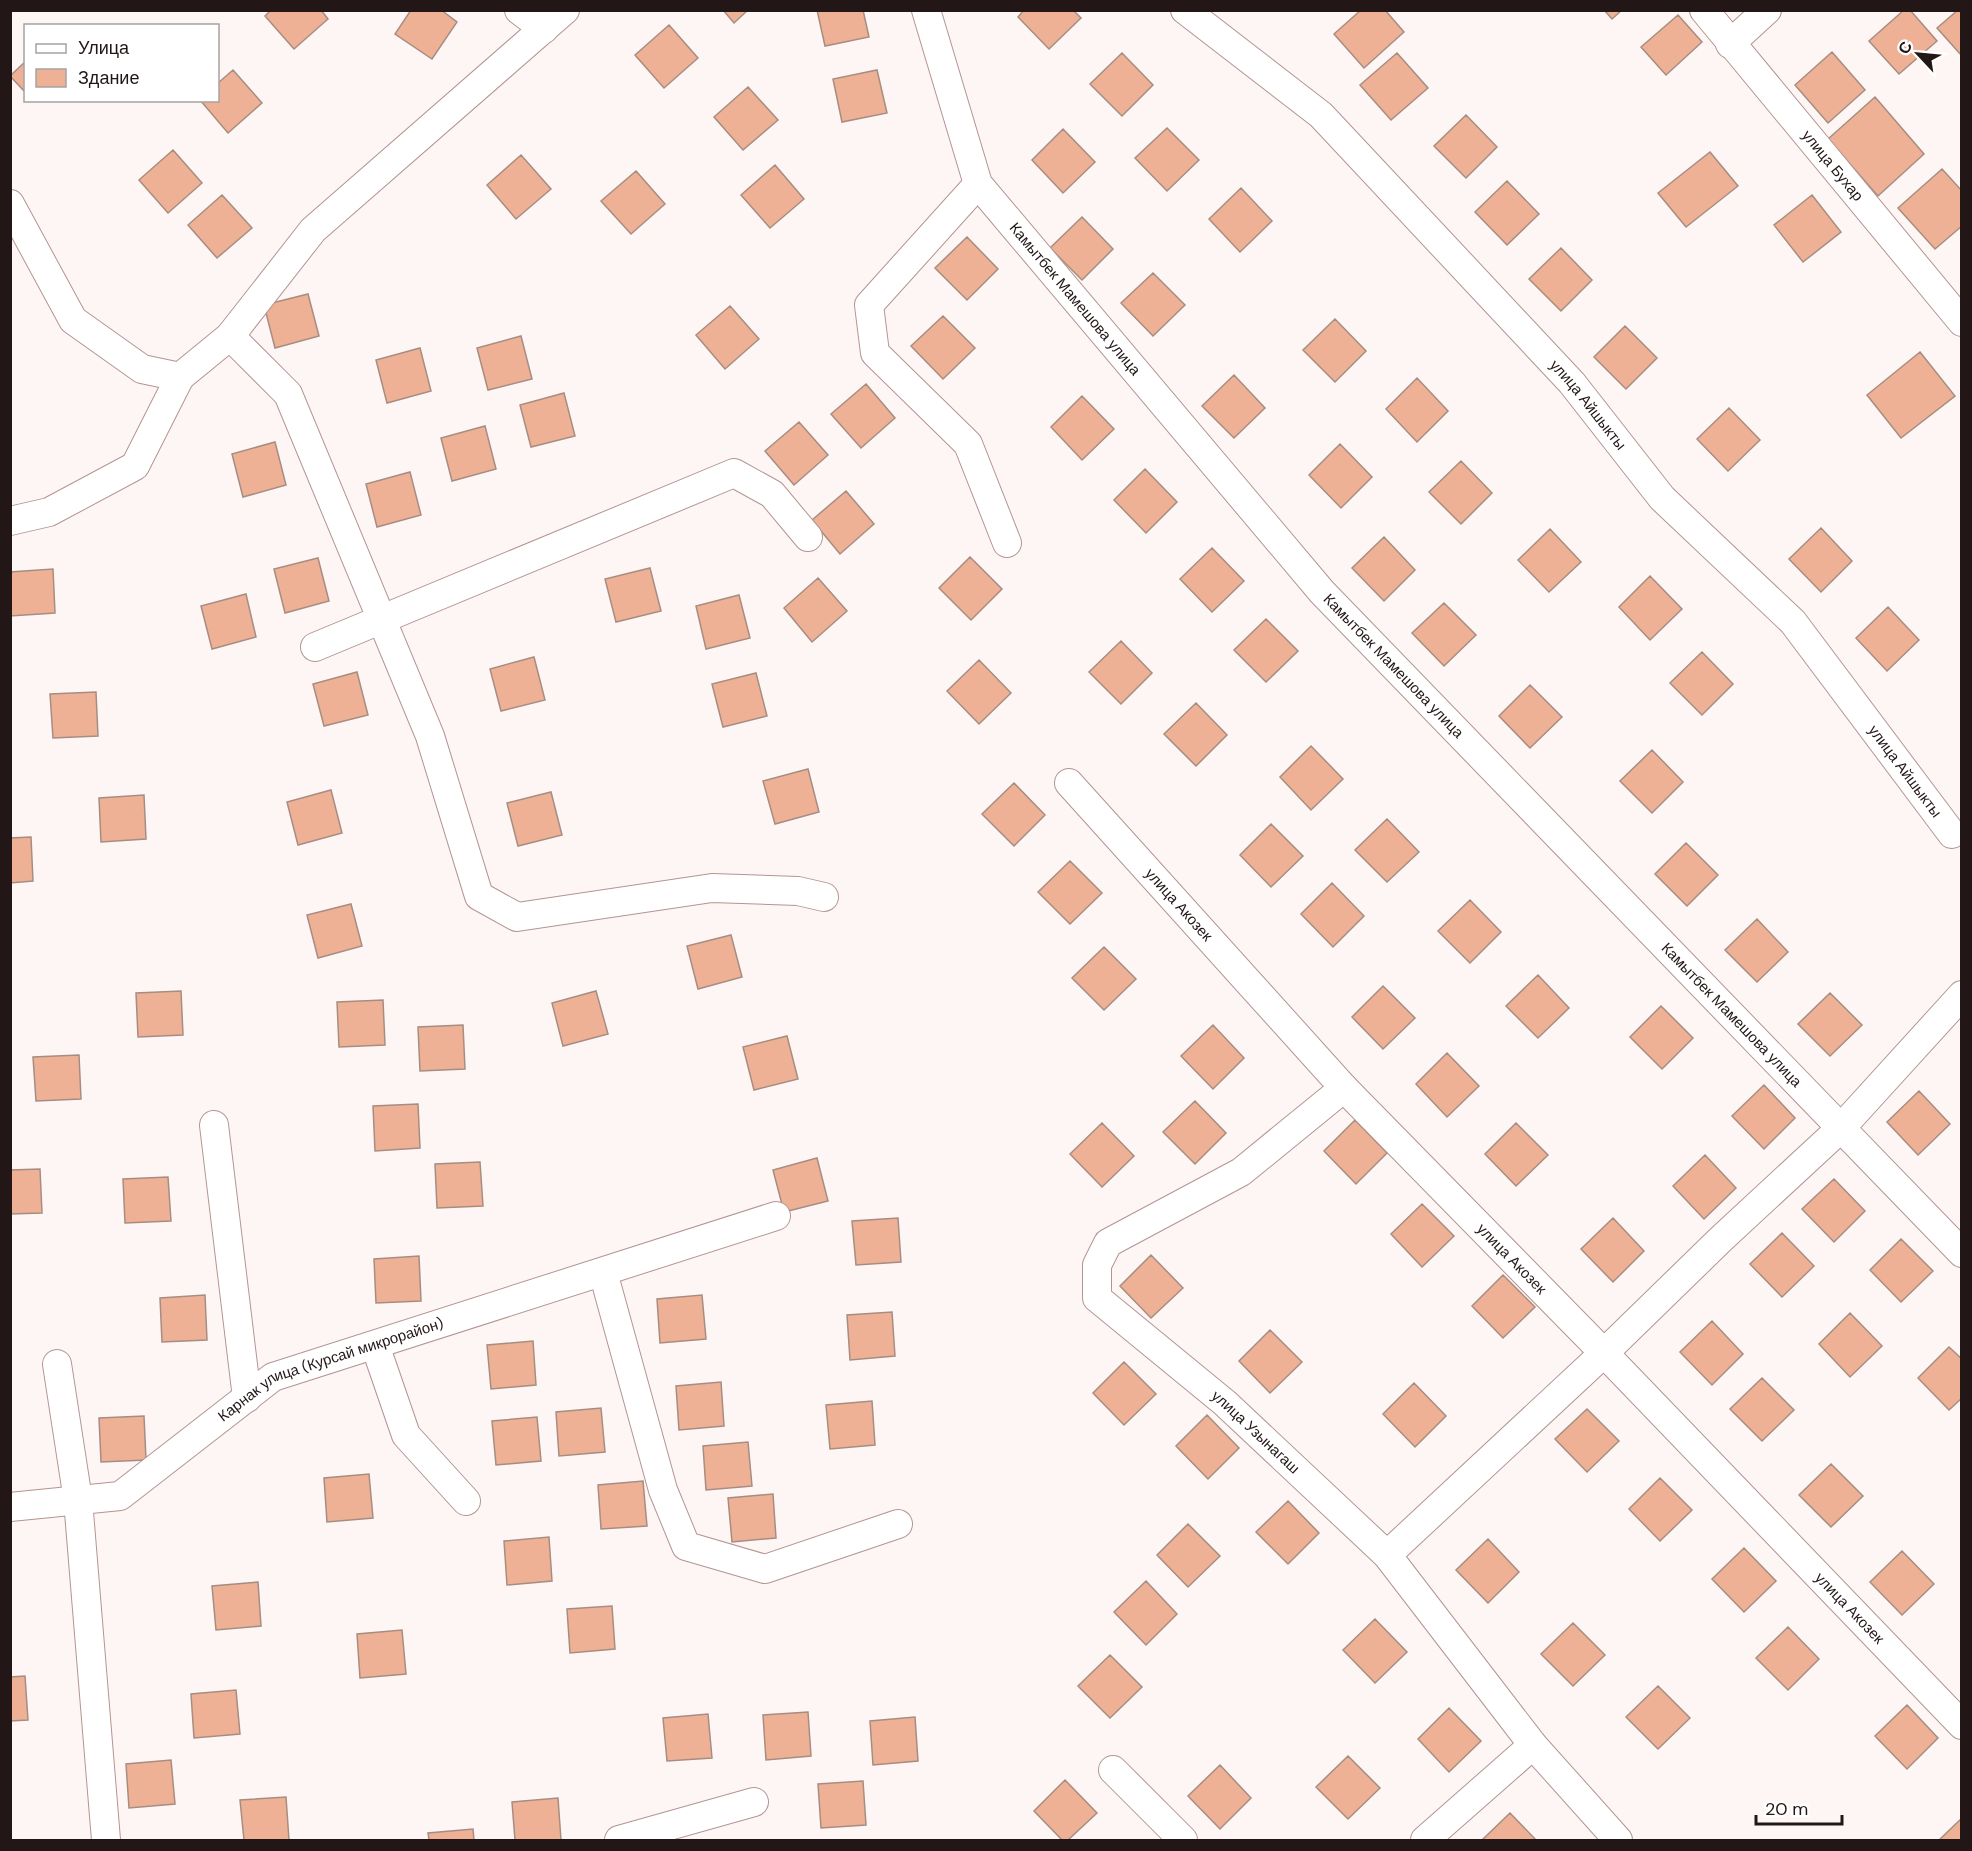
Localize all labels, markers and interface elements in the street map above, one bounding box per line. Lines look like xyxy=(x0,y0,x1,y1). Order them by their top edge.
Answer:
legend xyxy=(24,24,219,102)
north arrow xyxy=(1888,24,1948,84)
text: Улица xyxy=(78,36,130,60)
text: С xyxy=(1893,37,1917,57)
text: Здание xyxy=(78,66,139,90)
street label: улица Бухар xyxy=(1798,126,1868,205)
street label: Камытбек Мамешова улица xyxy=(1005,218,1146,380)
street label: улица Айшыкты xyxy=(1545,355,1631,454)
street label: Камытбек Мамешова улица xyxy=(1319,589,1469,743)
street label: улица Айшыкты xyxy=(1864,721,1946,822)
street label: улица Акозек xyxy=(1141,864,1217,946)
street label: Камытбек Мамешова улица xyxy=(1657,938,1807,1092)
street label: улица Акозек xyxy=(1472,1219,1551,1299)
street label: Карнак улица (Курсай микрорайон) xyxy=(214,1313,446,1426)
street label: улица Узынагаш xyxy=(1207,1386,1304,1478)
street label: улица Акозек xyxy=(1810,1568,1889,1648)
scale bar xyxy=(1756,1788,1842,1826)
text: 20 m xyxy=(1765,1797,1808,1821)

